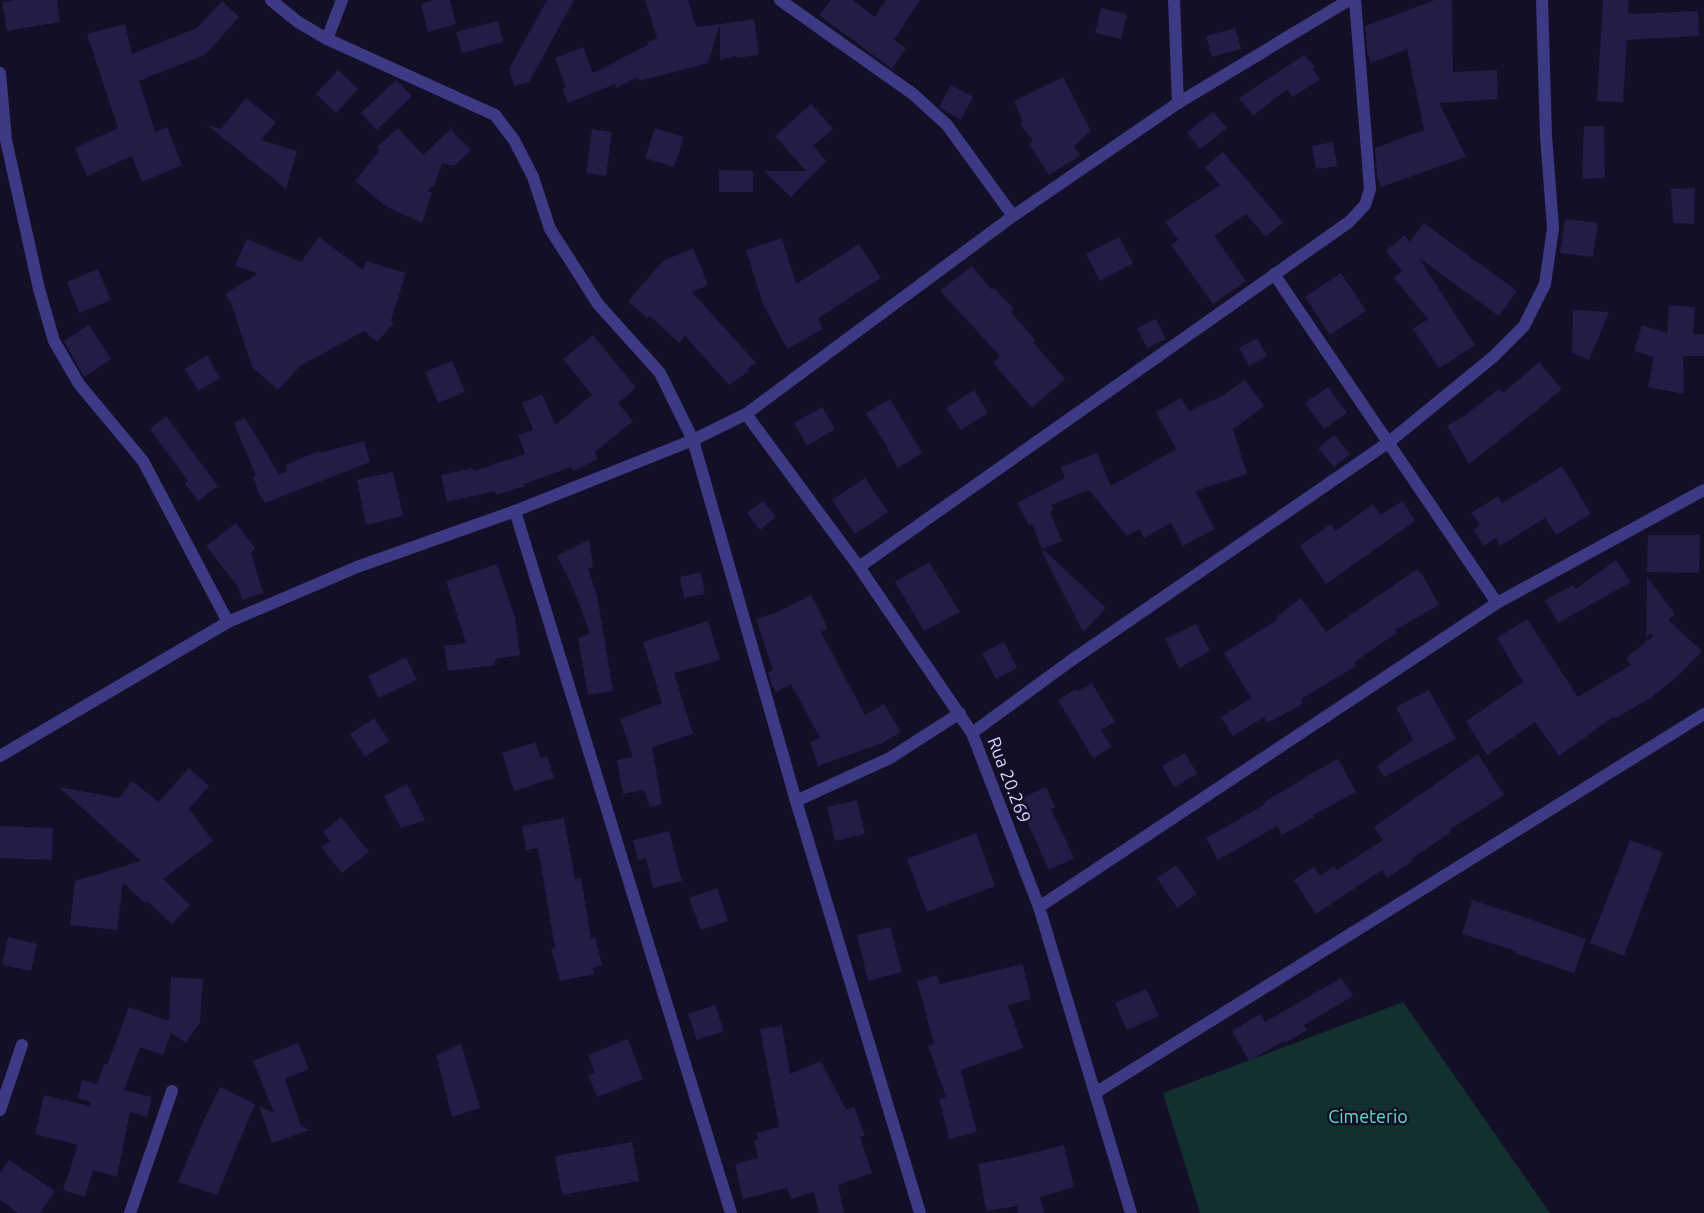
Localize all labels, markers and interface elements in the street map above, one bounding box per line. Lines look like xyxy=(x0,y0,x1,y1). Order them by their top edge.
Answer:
street label: Rua 20.269 xyxy=(984,734,1035,825)
park label: Cimeterio xyxy=(1328,1106,1408,1126)

